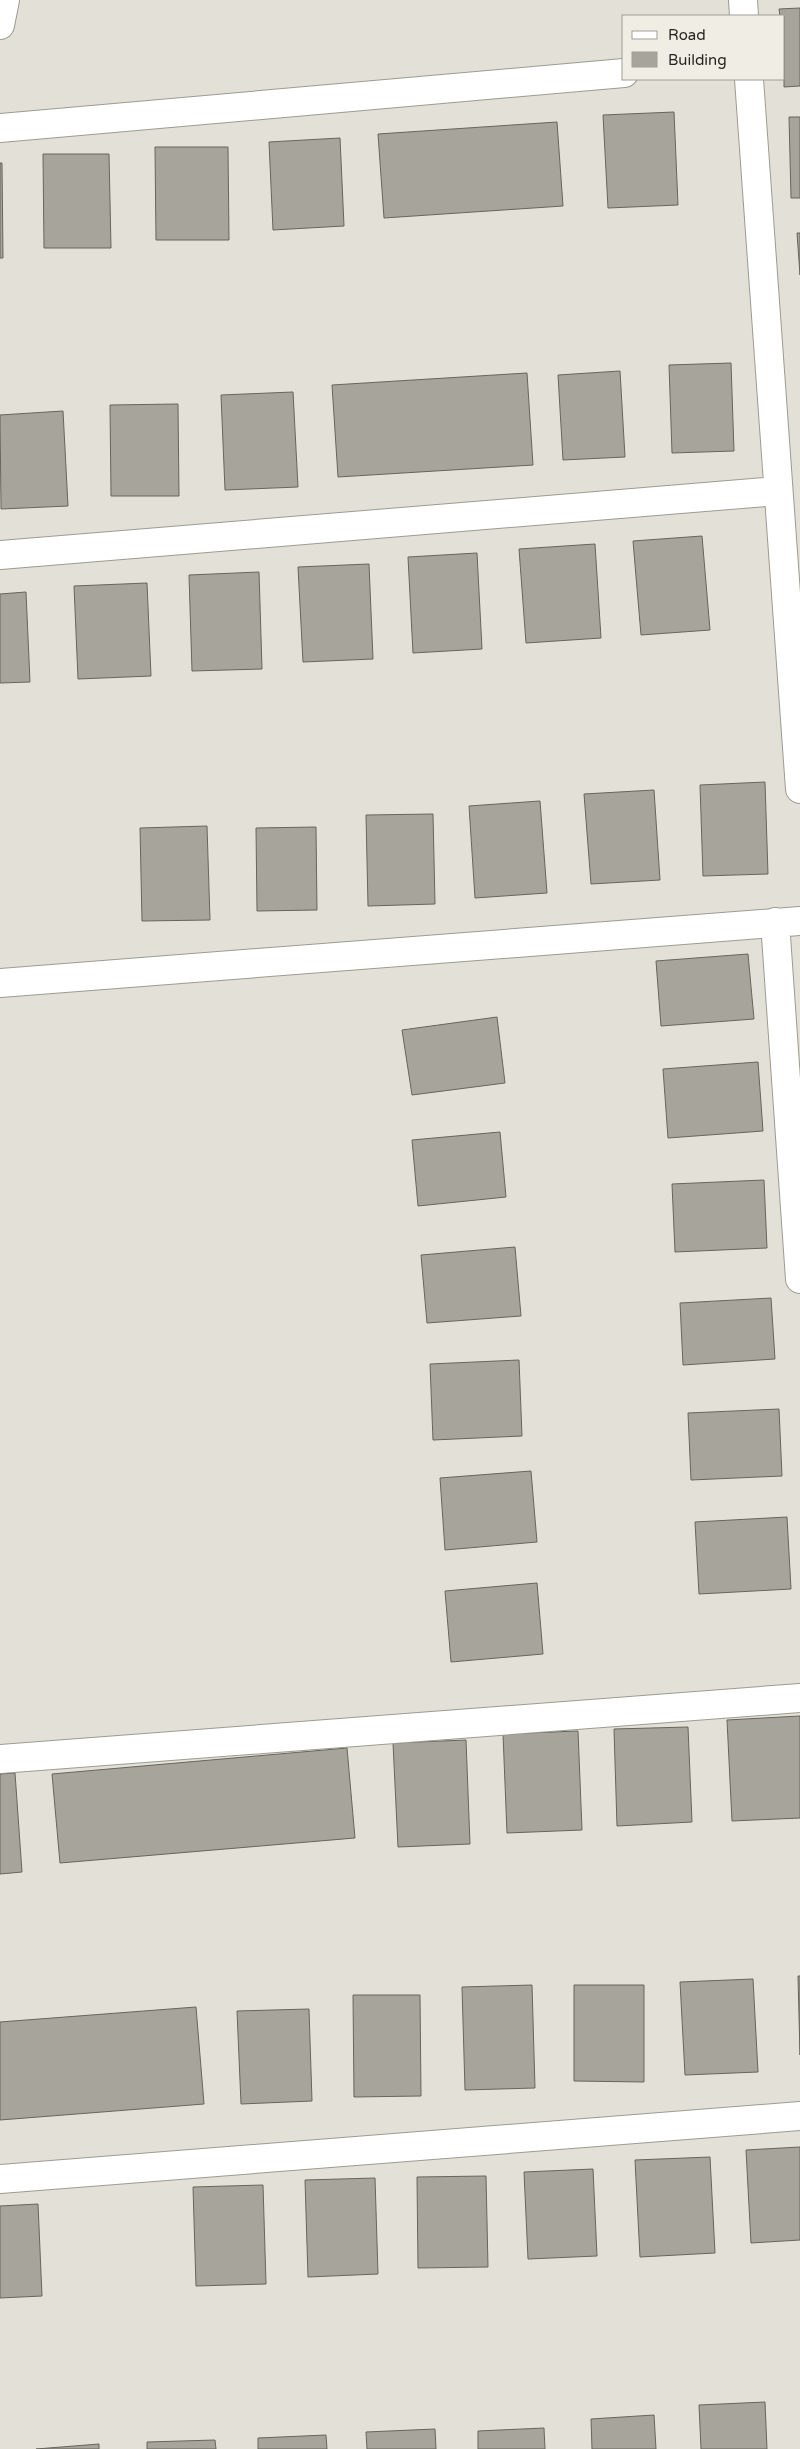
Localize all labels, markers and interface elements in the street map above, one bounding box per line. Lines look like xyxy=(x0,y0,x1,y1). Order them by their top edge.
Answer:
legend xyxy=(622,15,785,80)
text: Road xyxy=(668,26,706,44)
text: Building xyxy=(668,51,727,69)

